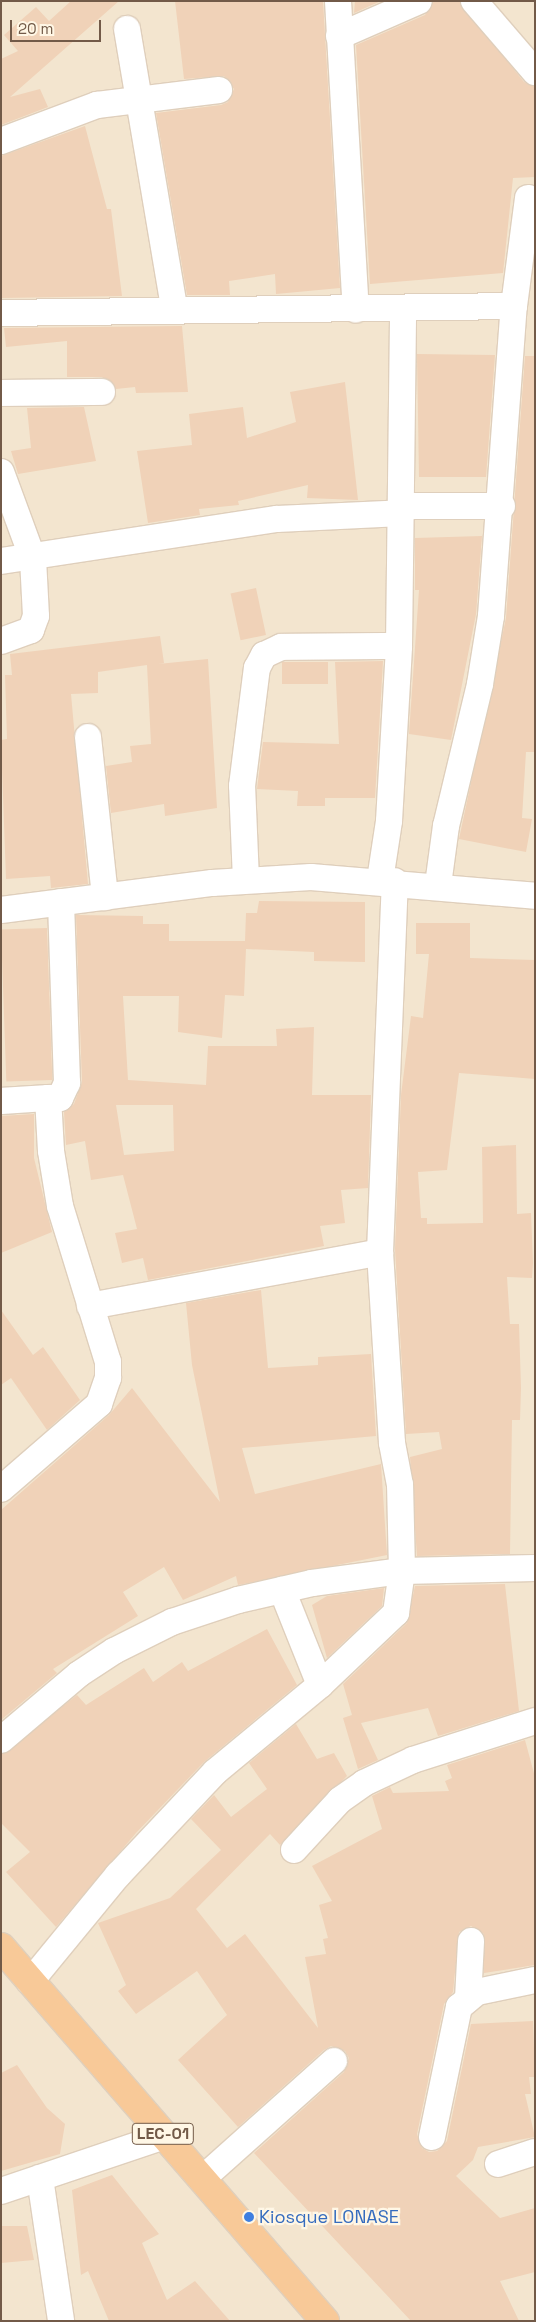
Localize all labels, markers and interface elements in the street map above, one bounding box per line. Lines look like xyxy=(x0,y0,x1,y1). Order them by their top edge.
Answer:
scale bar xyxy=(12,10,104,42)
text: 20 m xyxy=(18,19,53,38)
road number: LEC-01 xyxy=(132,2120,194,2148)
place label: Kiosque LONASE xyxy=(259,2206,399,2228)
marker: Kiosque LONASE xyxy=(243,2211,255,2223)

